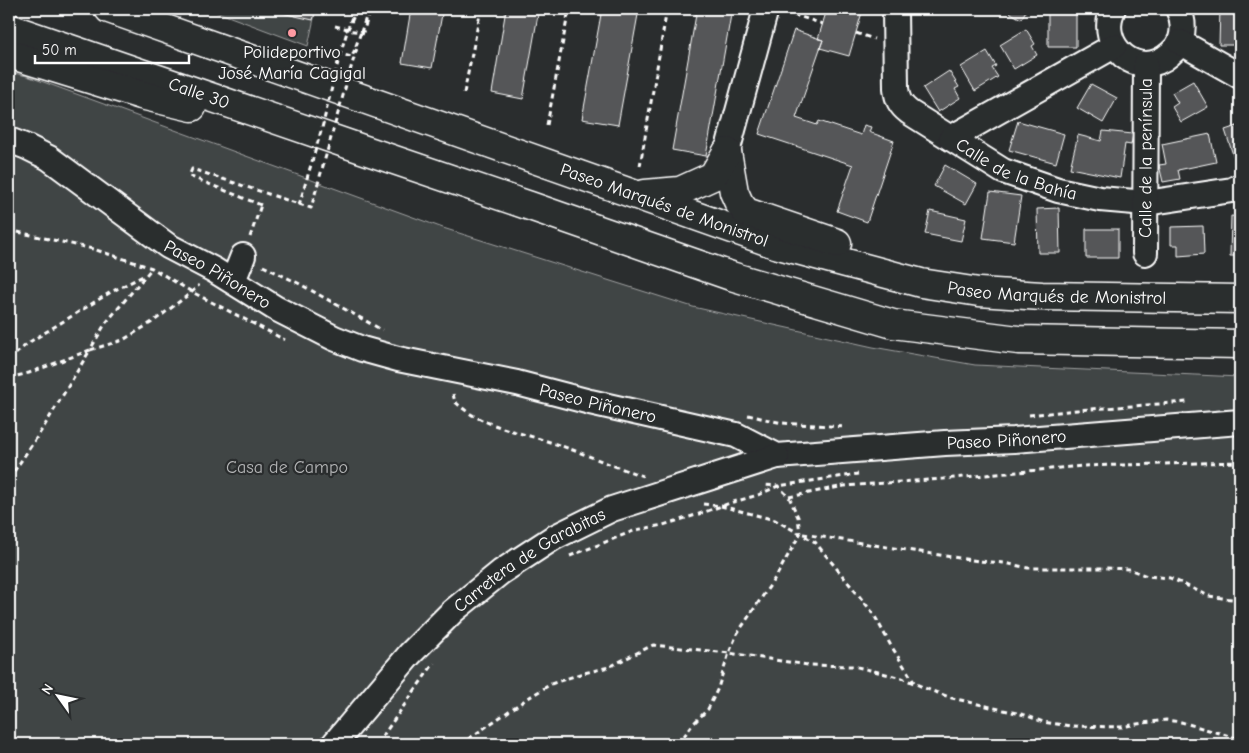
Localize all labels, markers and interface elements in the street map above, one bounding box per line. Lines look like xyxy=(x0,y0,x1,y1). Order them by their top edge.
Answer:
marker: Polideportivo José María Cagigal xyxy=(286,27,298,39)
scale bar xyxy=(35,32,189,64)
text: 50 m xyxy=(42,41,77,59)
place label: Polideportivo José María Cagigal xyxy=(218,42,366,84)
street label: Calle 30 xyxy=(166,73,233,113)
street label: Calle de la península xyxy=(1135,78,1156,238)
street label: Calle de la Bahía xyxy=(952,134,1079,204)
street label: Paseo Marqués de Monistrol xyxy=(558,159,771,251)
street label: Paseo Piñonero xyxy=(161,235,275,313)
street label: Paseo Marqués de Monistrol xyxy=(946,277,1167,308)
street label: Paseo Piñonero xyxy=(537,379,658,427)
street label: Paseo Piñonero xyxy=(946,425,1067,453)
park label: Casa de Campo xyxy=(226,457,348,478)
street label: Carretera de Garabitas xyxy=(449,503,609,617)
north arrow xyxy=(32,670,82,720)
text: N xyxy=(38,681,57,698)

